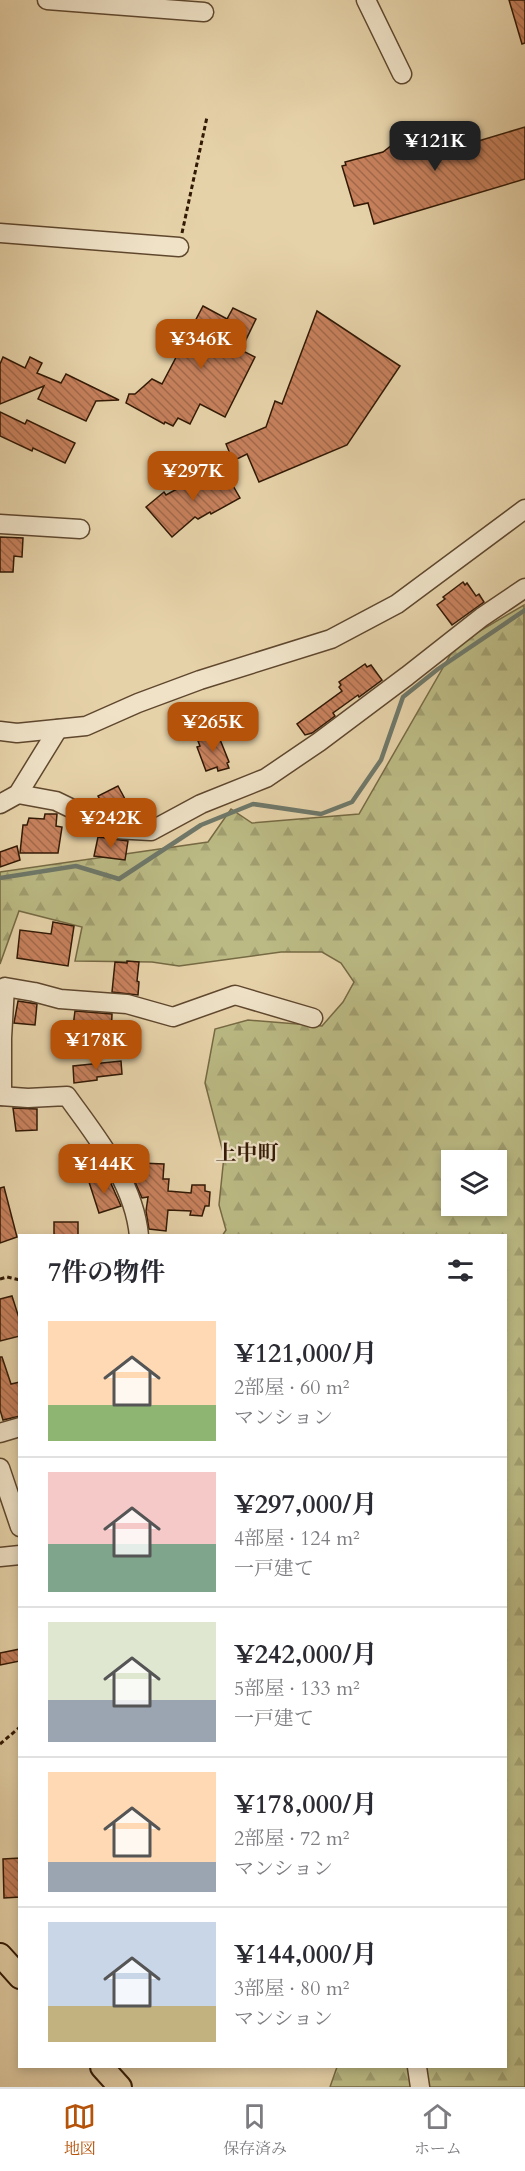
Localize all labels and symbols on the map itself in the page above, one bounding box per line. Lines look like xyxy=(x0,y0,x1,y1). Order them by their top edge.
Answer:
pin: ¥121K xyxy=(393,121,477,172)
pin: ¥346K xyxy=(159,319,243,370)
pin: ¥297K xyxy=(151,451,235,502)
pin: ¥265K xyxy=(171,702,255,753)
pin: ¥242K xyxy=(69,798,153,849)
pin: ¥178K xyxy=(54,1020,138,1071)
district label: 上中町 xyxy=(216,1139,279,1168)
pin: ¥144K xyxy=(62,1144,146,1195)

